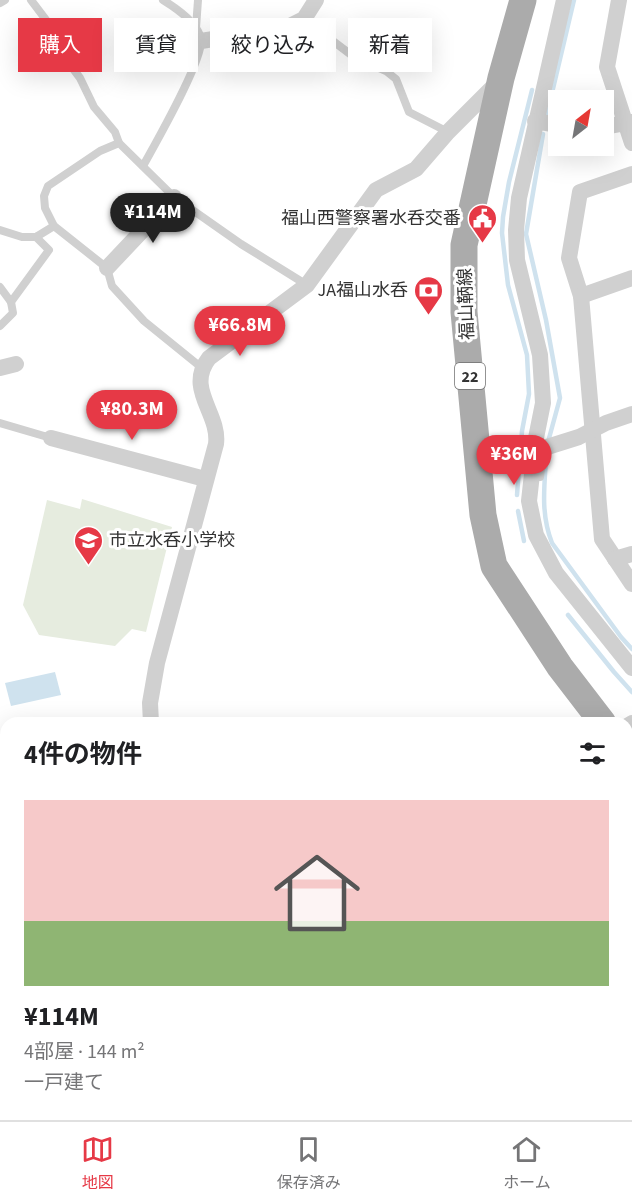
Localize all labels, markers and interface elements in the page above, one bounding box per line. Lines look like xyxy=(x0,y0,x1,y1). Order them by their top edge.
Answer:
chip: 購入 xyxy=(18,18,102,72)
chip: 賃貸 xyxy=(114,18,198,72)
chip: 絞り込み xyxy=(210,18,336,72)
chip: 新着 xyxy=(348,18,432,72)
north arrow xyxy=(548,90,614,156)
map controls xyxy=(548,90,614,156)
pin: ¥114M xyxy=(111,193,195,244)
text: ¥114M xyxy=(124,198,182,226)
public building icon: 福山西警察署水呑交番 xyxy=(466,202,498,244)
place label: 福山西警察署水呑交番 xyxy=(281,206,461,231)
street label: 福山鞆線 xyxy=(453,268,480,340)
bank icon: JA福山水呑 xyxy=(413,274,445,316)
place label: JA福山水呑 xyxy=(318,278,408,303)
pin: ¥66.8M xyxy=(191,306,289,357)
text: ¥66.8M xyxy=(208,311,272,339)
road number: 22 xyxy=(455,363,485,389)
pin: ¥80.3M xyxy=(83,390,181,441)
text: ¥80.3M xyxy=(100,395,164,423)
pin: ¥36M xyxy=(478,435,550,486)
text: ¥36M xyxy=(491,440,537,468)
school or university icon: 市立水呑小学校 xyxy=(72,524,104,566)
place label: 市立水呑小学校 xyxy=(109,528,235,553)
text: 4件の物件 xyxy=(24,736,142,773)
icon: filters xyxy=(576,737,609,770)
icon: home xyxy=(263,839,371,947)
text: ¥114M xyxy=(24,998,99,1035)
text: 4部屋 · 144 m² xyxy=(24,1038,145,1066)
text: 一戸建て xyxy=(24,1069,104,1097)
tab: 地図 xyxy=(81,1133,114,1194)
tab: 保存済み xyxy=(277,1133,341,1194)
tab: ホーム xyxy=(503,1133,551,1194)

